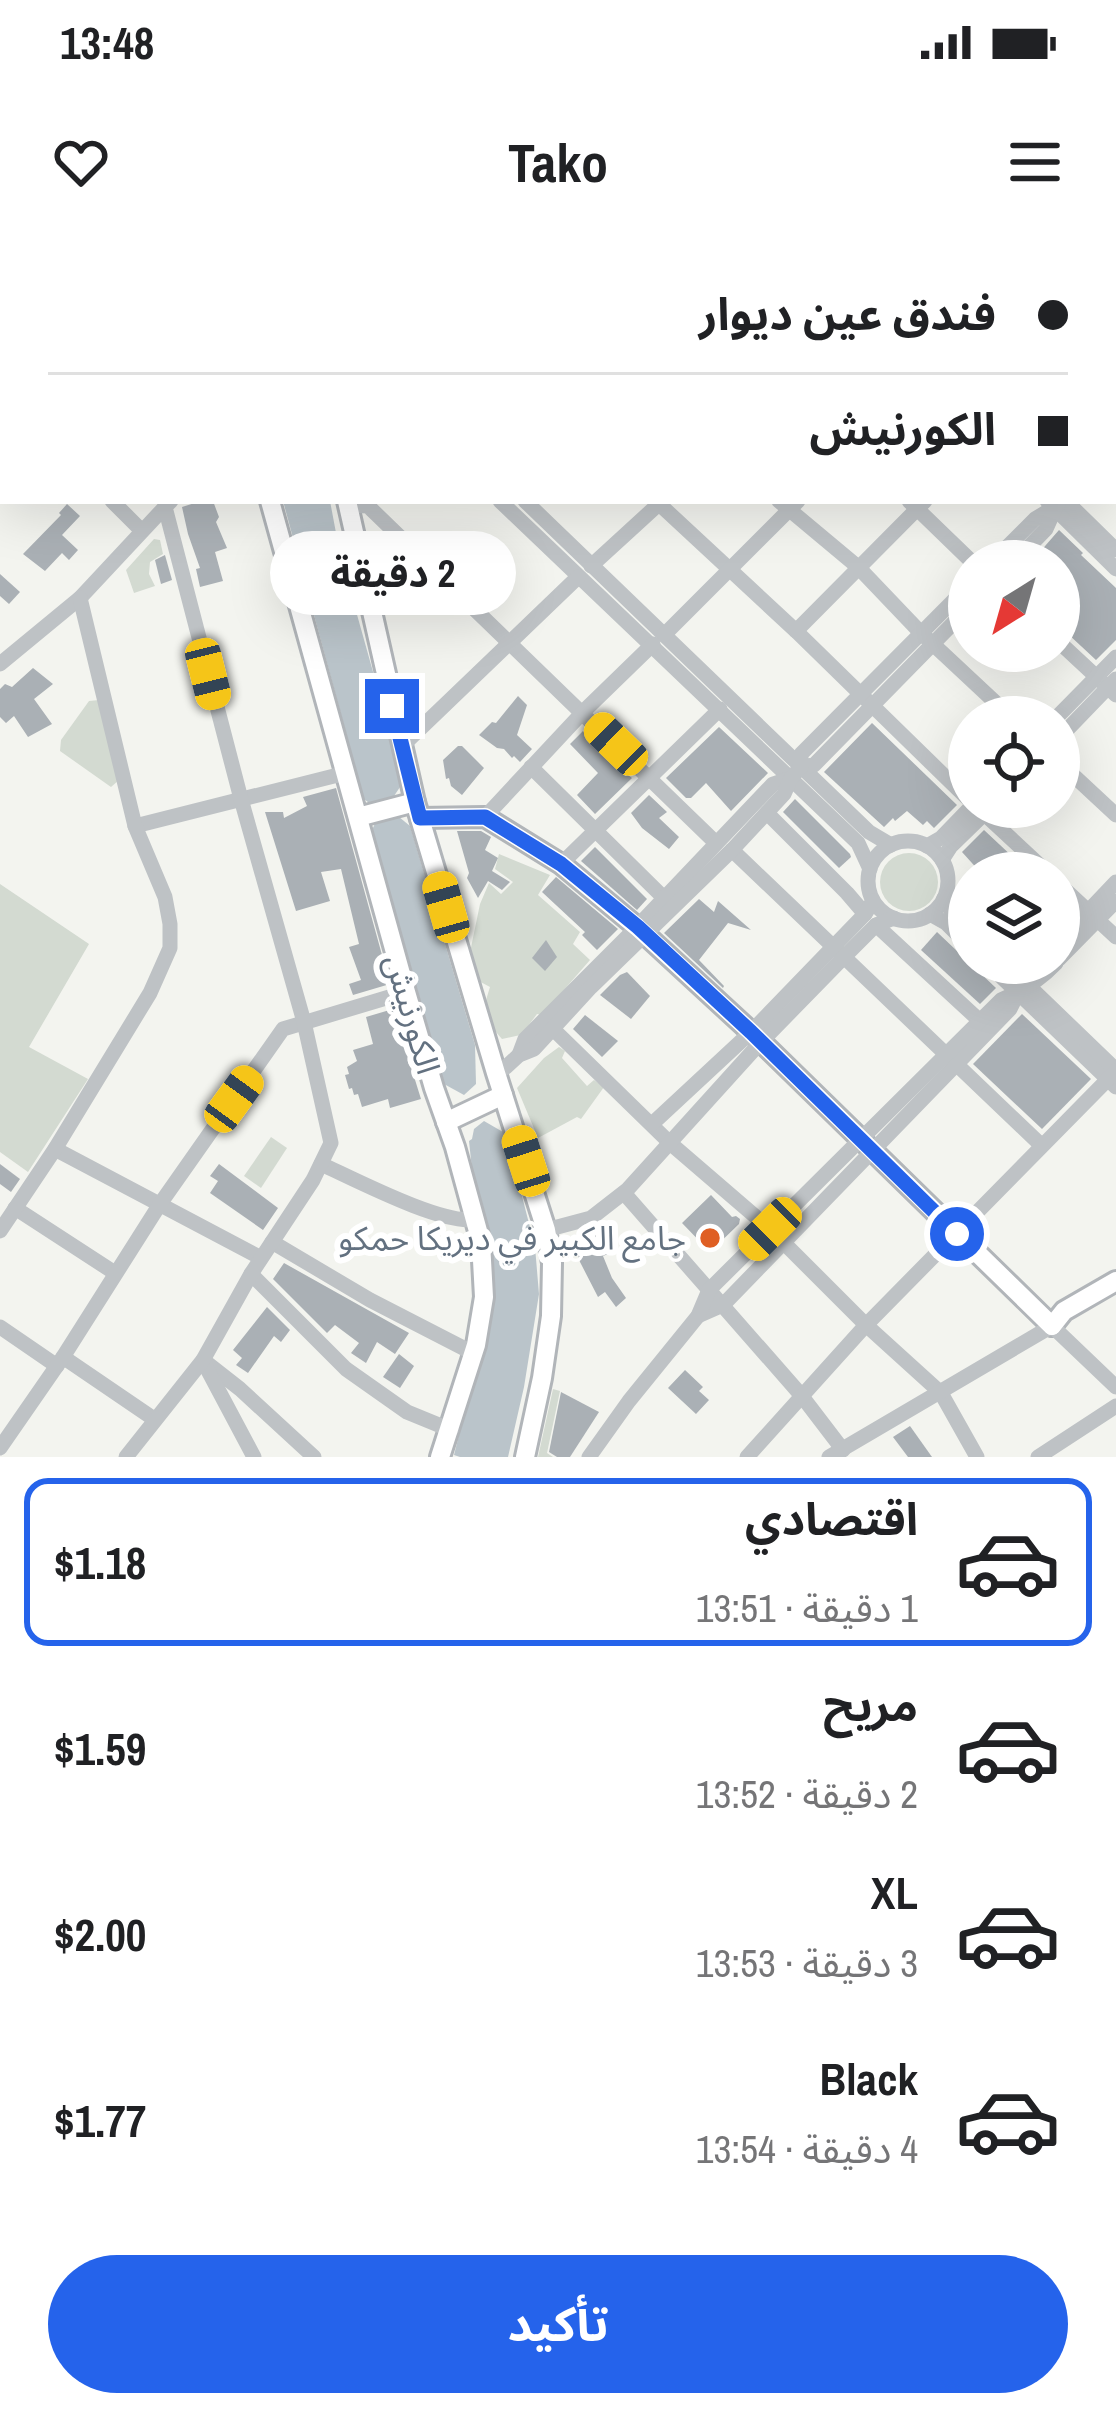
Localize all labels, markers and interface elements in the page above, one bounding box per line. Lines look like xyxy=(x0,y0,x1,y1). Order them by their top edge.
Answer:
text: 13:48 xyxy=(60,12,154,73)
text: Tako xyxy=(508,126,608,199)
icon: heart xyxy=(48,129,114,195)
icon: menu xyxy=(1002,129,1068,195)
text: فندق عين ديوار xyxy=(699,283,996,344)
text: الكورنيش xyxy=(809,398,996,459)
callout: 2 دقيقة xyxy=(269,532,515,616)
north arrow xyxy=(948,540,1080,672)
map controls xyxy=(948,540,1080,984)
text: 2 دقيقة xyxy=(331,547,455,599)
car xyxy=(182,635,234,713)
route end xyxy=(365,679,419,733)
button: locate xyxy=(948,696,1080,828)
car xyxy=(578,706,654,782)
button: layers xyxy=(948,852,1080,984)
car xyxy=(419,867,473,947)
street label: الكورنيش xyxy=(375,949,451,1079)
car xyxy=(198,1059,270,1139)
car xyxy=(498,1121,554,1201)
car xyxy=(732,1191,808,1267)
route start xyxy=(930,1207,984,1261)
place label: جامع الكبير في ديريكا حمكو xyxy=(338,1216,686,1264)
marker: جامع الكبير في ديريكا حمكو xyxy=(697,1225,723,1251)
text: اقتصادي xyxy=(745,1488,918,1549)
icon: car xyxy=(954,1508,1062,1616)
text: $1.18 xyxy=(54,1532,146,1593)
text: 1 دقيقة · 13:51 xyxy=(696,1582,918,1634)
text: مريح xyxy=(823,1674,918,1735)
icon: car xyxy=(954,1694,1062,1802)
text: $1.59 xyxy=(54,1718,146,1779)
text: 2 دقيقة · 13:52 xyxy=(696,1768,918,1820)
text: XL xyxy=(871,1862,918,1923)
icon: car xyxy=(954,1880,1062,1988)
text: $2.00 xyxy=(54,1904,146,1965)
text: 3 دقيقة · 13:53 xyxy=(696,1937,918,1989)
text: Black xyxy=(820,2048,918,2109)
icon: car xyxy=(954,2066,1062,2174)
text: $1.77 xyxy=(54,2090,146,2151)
text: 4 دقيقة · 13:54 xyxy=(696,2123,918,2175)
button: تأكيد xyxy=(48,2255,1068,2393)

